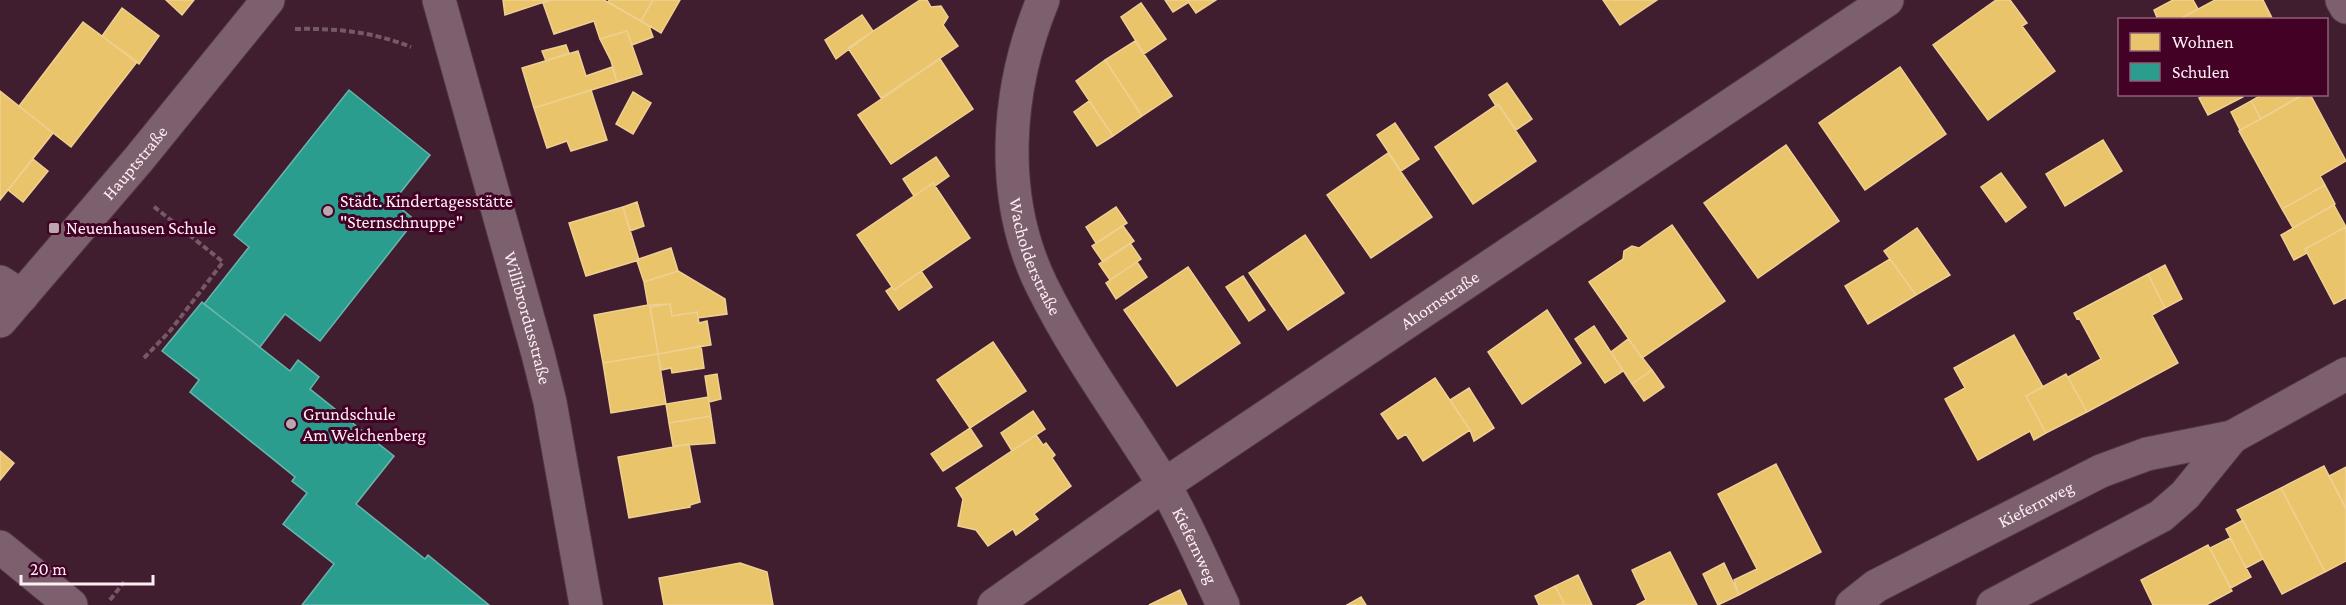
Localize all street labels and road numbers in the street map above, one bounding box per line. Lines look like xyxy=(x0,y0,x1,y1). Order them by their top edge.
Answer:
street label: Hauptstraße xyxy=(98,122,172,204)
street label: Wacholderstraße xyxy=(1005,196,1065,319)
street label: Willibrordusstraße xyxy=(500,249,555,386)
street label: Ahornstraße xyxy=(1397,267,1483,334)
street label: Kiefernweg xyxy=(1995,477,2077,532)
street label: Kiefernweg xyxy=(1168,504,1222,587)

